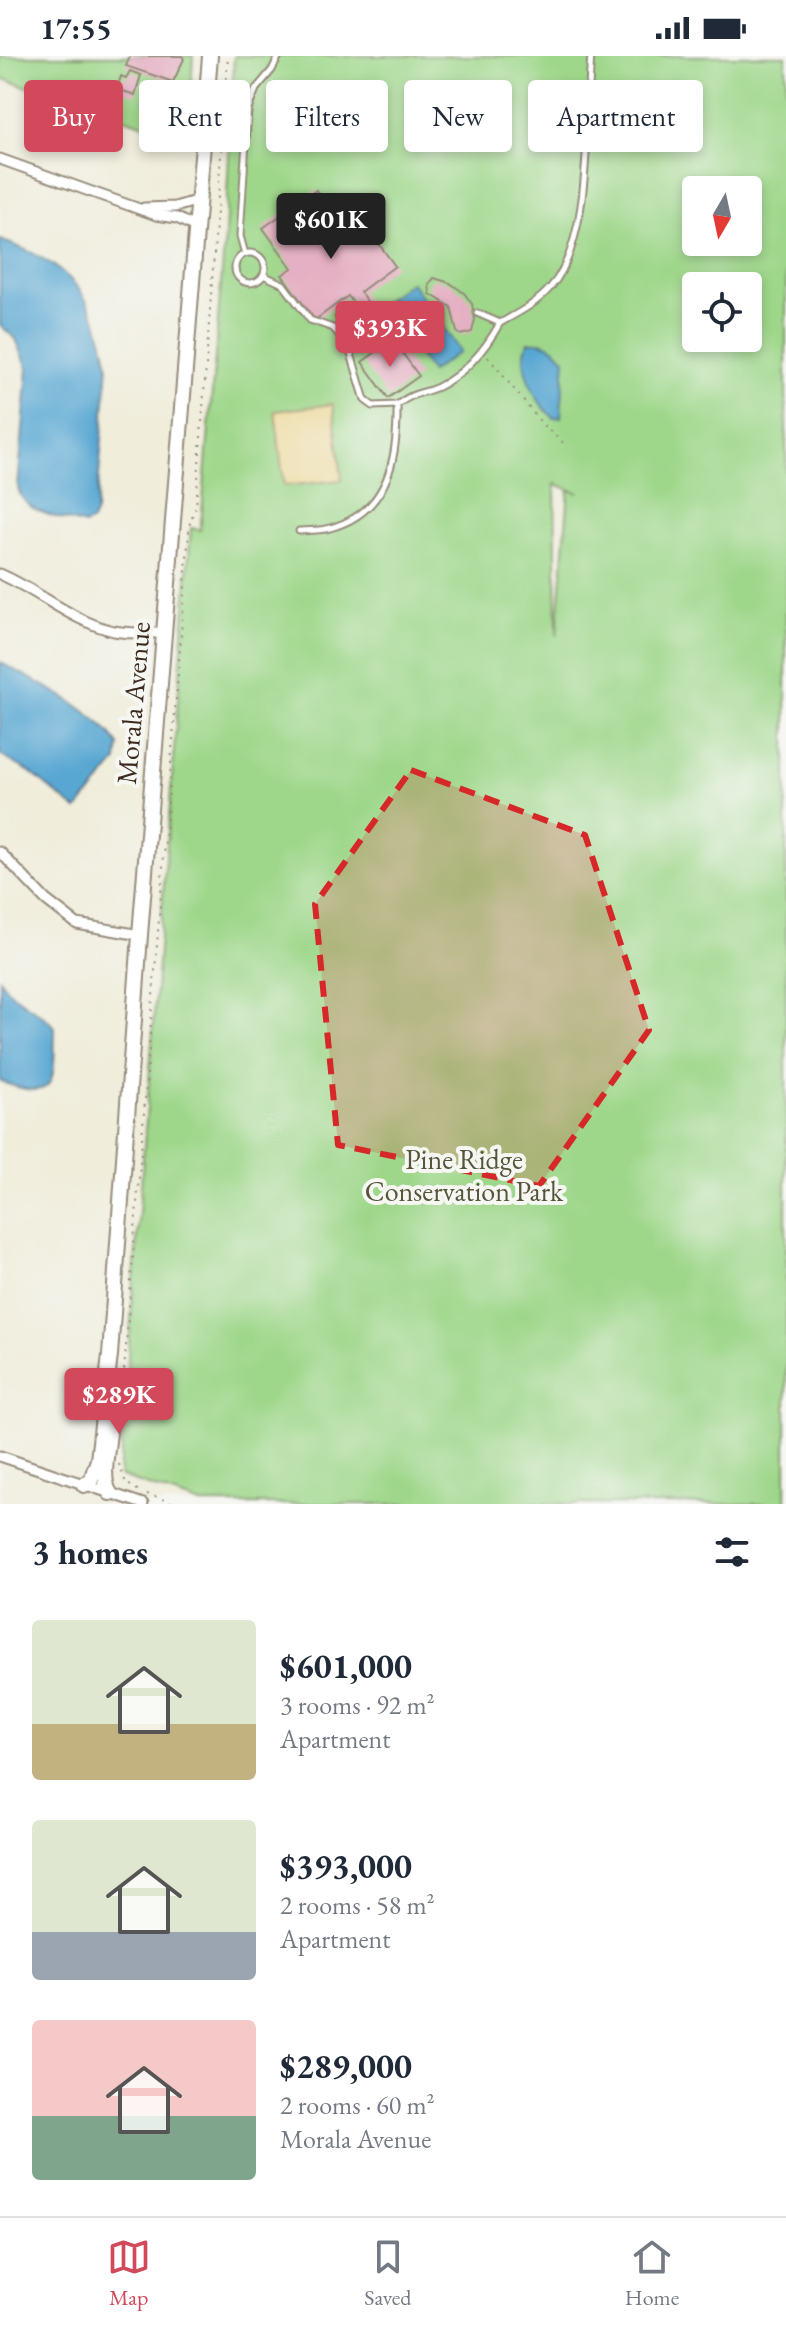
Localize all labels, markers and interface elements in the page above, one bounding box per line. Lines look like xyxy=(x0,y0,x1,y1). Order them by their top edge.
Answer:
text: 17:55 xyxy=(40,9,112,48)
chip: Buy xyxy=(24,80,123,152)
chip: Rent xyxy=(139,80,250,152)
chip: Filters xyxy=(266,80,388,152)
chip: New xyxy=(404,80,512,152)
chip: Apartment xyxy=(528,80,703,152)
north arrow xyxy=(682,176,762,256)
map controls xyxy=(682,176,762,352)
pin: $601K xyxy=(275,193,387,261)
text: $601K xyxy=(294,202,368,236)
button: locate xyxy=(682,272,762,352)
pin: $393K xyxy=(334,301,446,369)
text: $393K xyxy=(353,310,427,344)
street label: Morala Avenue xyxy=(108,620,158,786)
park label: Pine Ridge Conservation Park xyxy=(365,1141,564,1209)
pin: $289K xyxy=(63,1368,175,1436)
text: $289K xyxy=(82,1377,156,1411)
text: 3 homes xyxy=(32,1530,148,1574)
icon: filters xyxy=(710,1530,754,1574)
text: $601,000 xyxy=(280,1644,412,1688)
icon: home xyxy=(96,1652,192,1748)
text: 3 rooms · 92 m² xyxy=(280,1688,435,1722)
text: Apartment xyxy=(280,1722,390,1756)
text: $393,000 xyxy=(280,1844,412,1888)
icon: home xyxy=(96,1852,192,1948)
text: 2 rooms · 58 m² xyxy=(280,1888,435,1922)
text: Apartment xyxy=(280,1922,390,1956)
text: $289,000 xyxy=(280,2044,412,2088)
icon: home xyxy=(96,2052,192,2148)
text: 2 rooms · 60 m² xyxy=(280,2088,435,2122)
text: Morala Avenue xyxy=(280,2122,431,2156)
tab: Map xyxy=(107,2235,151,2312)
tab: Saved xyxy=(364,2235,411,2312)
tab: Home xyxy=(625,2235,679,2312)

